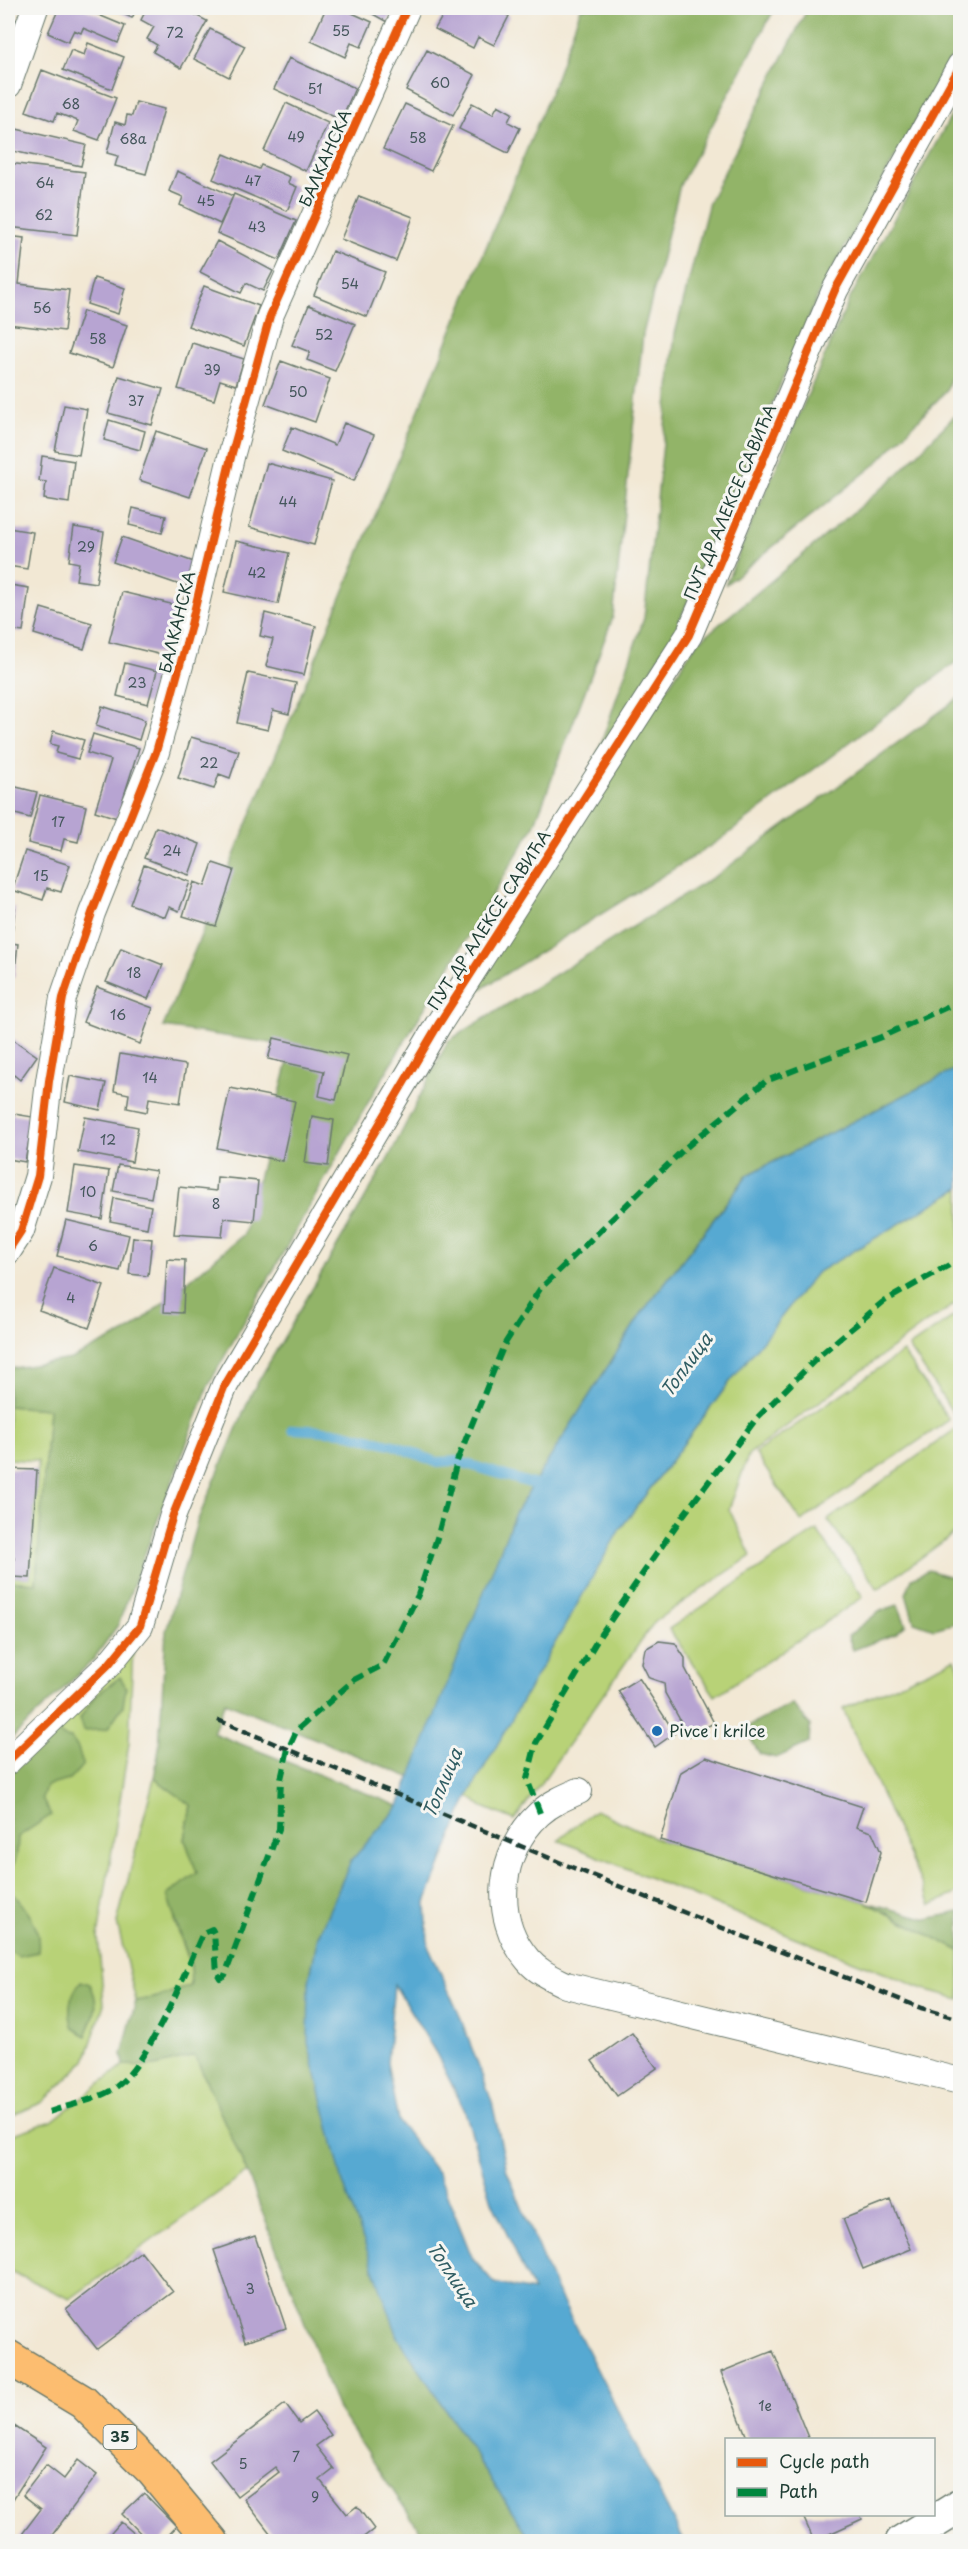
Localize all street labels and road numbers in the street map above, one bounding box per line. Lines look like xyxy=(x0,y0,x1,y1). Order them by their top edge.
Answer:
street label: БАЛКАНСКА xyxy=(292,105,356,210)
street label: ПУТ ДР АЛЕКСЕ САВИЋА xyxy=(677,400,781,603)
street label: БАЛКАНСКА xyxy=(152,568,200,675)
street label: ПУТ ДР АЛЕКСЕ САВИЋА xyxy=(421,825,555,1014)
road number: 35 xyxy=(104,2425,136,2449)

